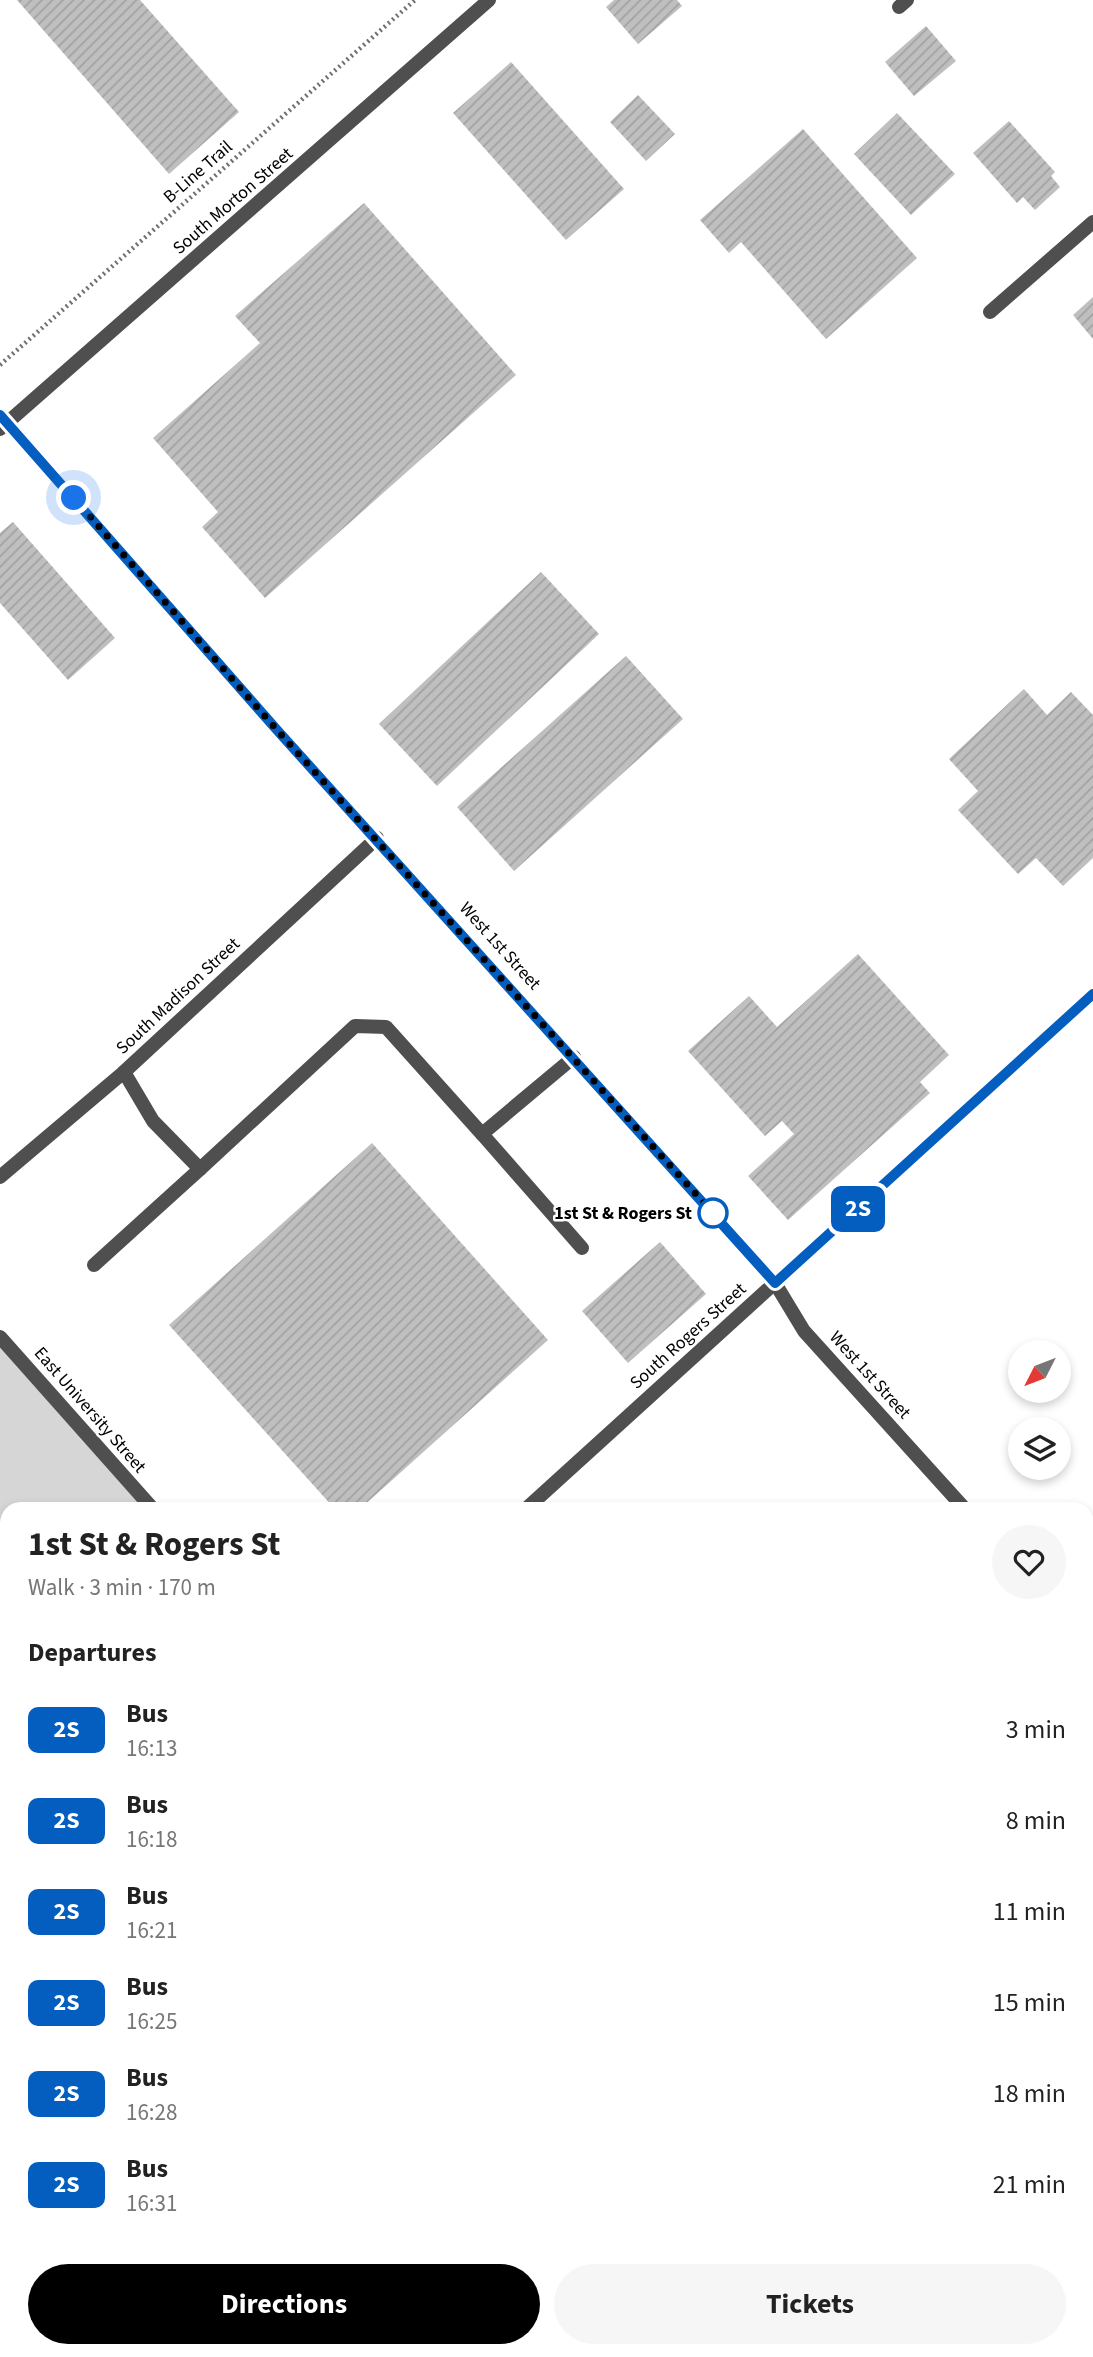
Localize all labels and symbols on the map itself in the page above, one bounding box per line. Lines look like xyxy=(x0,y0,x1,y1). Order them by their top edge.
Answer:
street label: B-Line Trail xyxy=(158,135,238,209)
street label: South Morton Street xyxy=(167,142,299,260)
your location xyxy=(56,480,91,515)
street label: West 1st Street xyxy=(454,896,546,996)
street label: South Madison Street xyxy=(111,932,245,1060)
line badge: 2S xyxy=(826,1186,889,1232)
marker: 1st St & Rogers St xyxy=(698,1198,728,1228)
place label: 1st St & Rogers St xyxy=(554,1201,692,1226)
street label: South Rogers Street xyxy=(624,1277,752,1395)
street label: West 1st Street xyxy=(824,1325,916,1425)
north arrow xyxy=(1008,1340,1071,1404)
street label: East University Street xyxy=(28,1341,152,1479)

